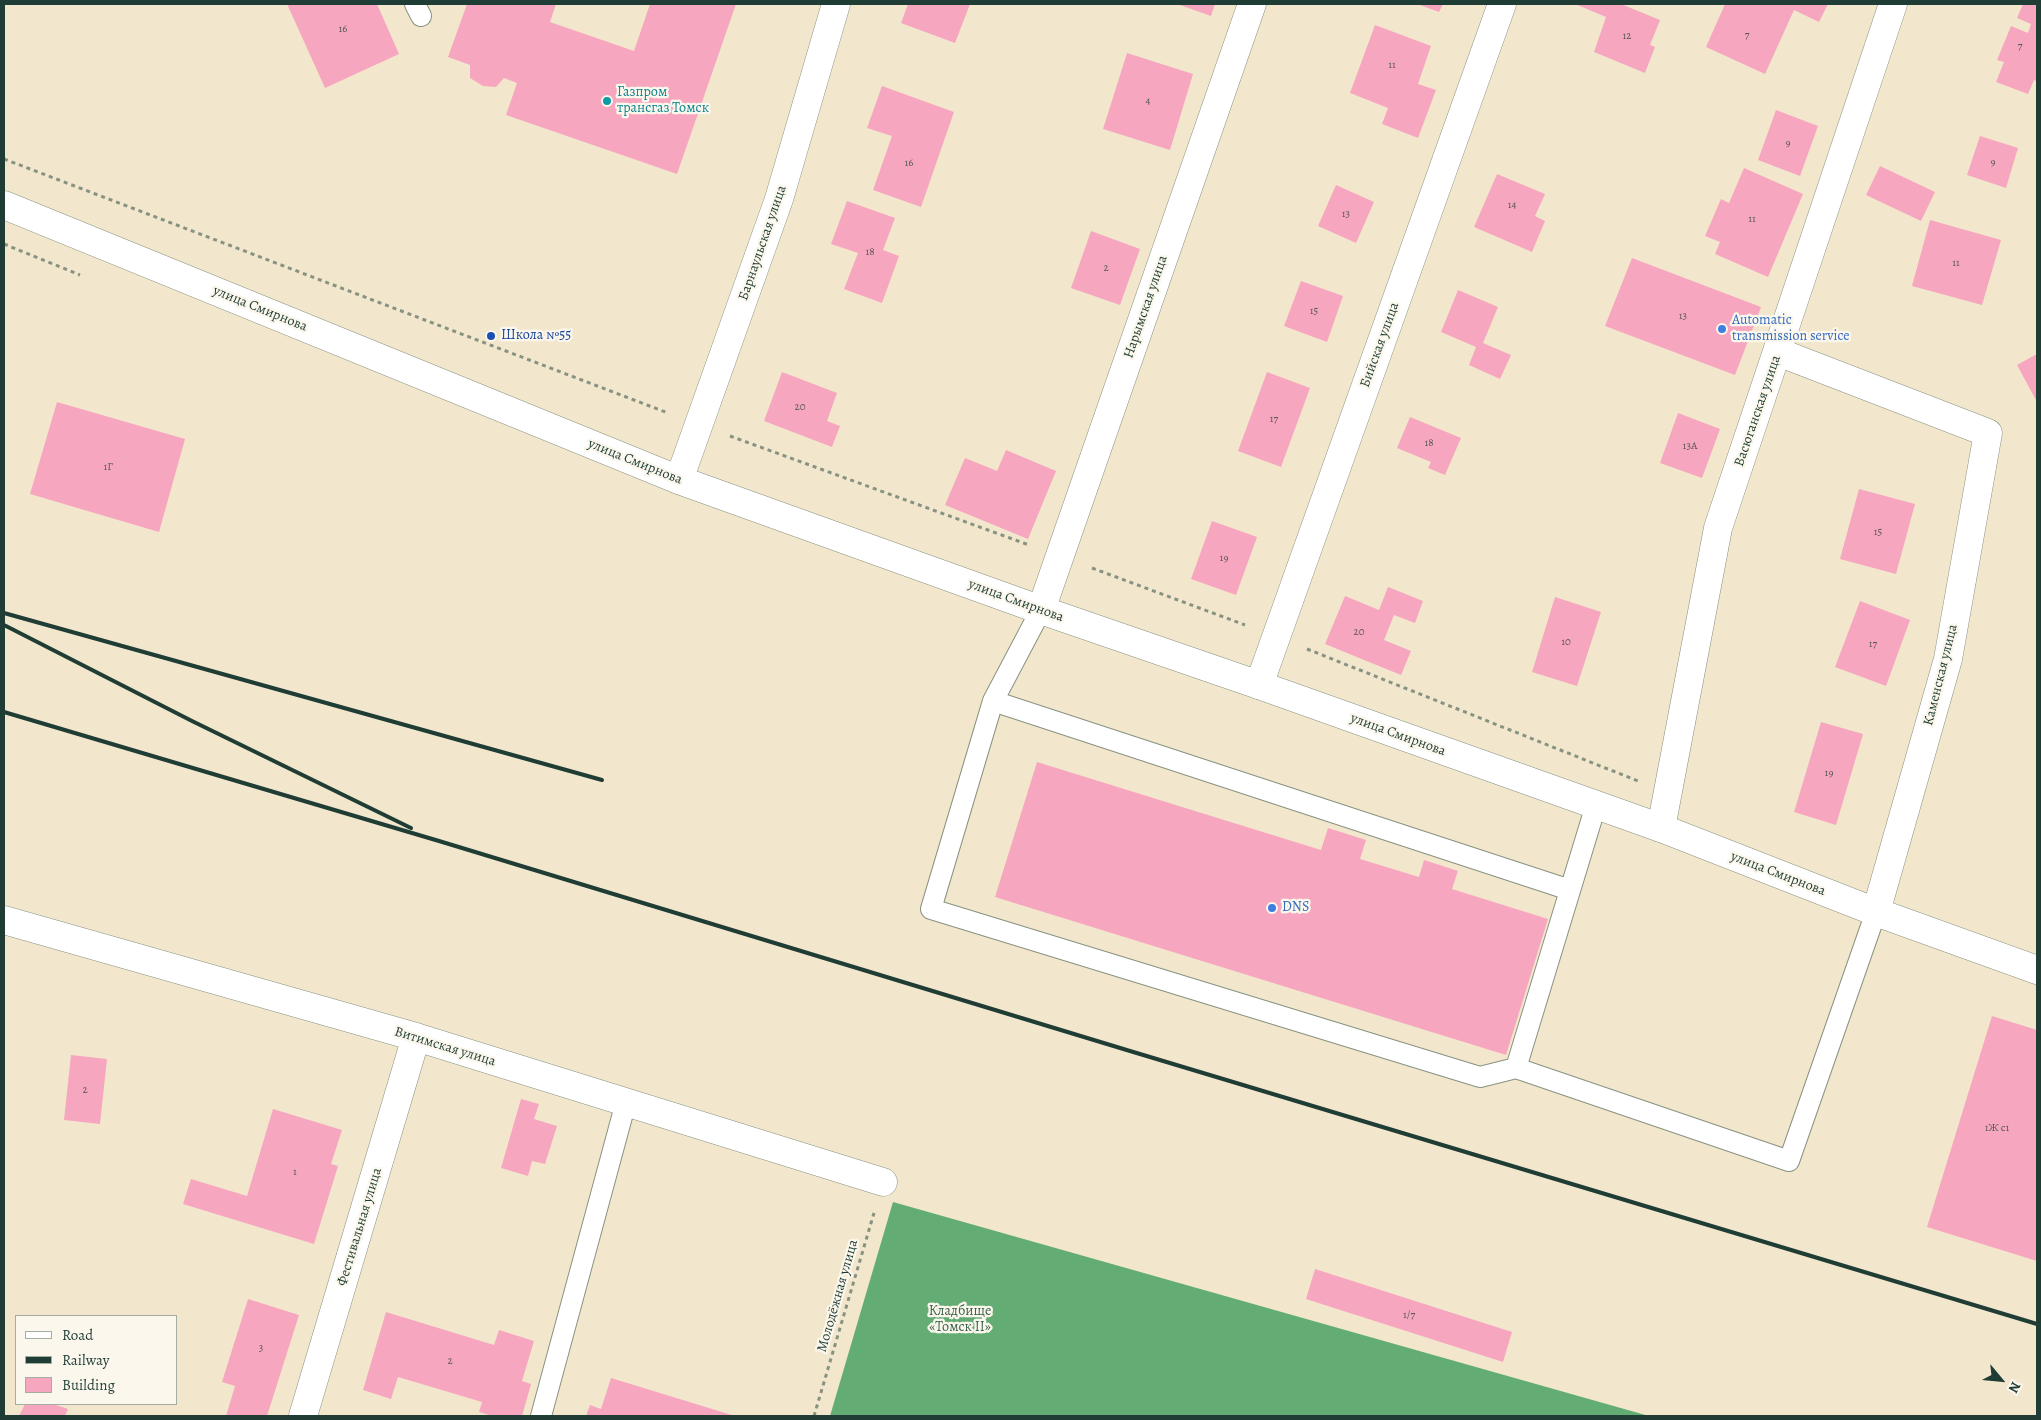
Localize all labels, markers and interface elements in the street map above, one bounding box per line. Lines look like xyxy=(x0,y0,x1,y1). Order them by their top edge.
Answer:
house number: 16 xyxy=(339,22,347,36)
house number: 7 xyxy=(1745,28,1749,42)
house number: 12 xyxy=(1623,29,1631,43)
house number: 7 xyxy=(2018,39,2022,53)
house number: 11 xyxy=(1388,58,1396,72)
place label: Газпром трансгаз Томск xyxy=(617,85,709,118)
house number: 4 xyxy=(1146,94,1150,108)
marker: Газпром трансгаз Томск xyxy=(601,95,613,107)
house number: 9 xyxy=(1785,136,1791,150)
house number: 9 xyxy=(1990,155,1996,169)
house number: 16 xyxy=(905,156,913,170)
street label: Барнаульская улица xyxy=(735,183,791,303)
house number: 14 xyxy=(1508,198,1516,212)
house number: 13 xyxy=(1342,207,1350,221)
house number: 11 xyxy=(1748,212,1756,226)
house number: 18 xyxy=(865,245,875,259)
street label: Нарымская улица xyxy=(1121,253,1171,361)
house number: 11 xyxy=(1952,256,1960,270)
house number: 2 xyxy=(1103,261,1109,275)
street label: улица Смирнова xyxy=(210,282,310,336)
street label: Бийская улица xyxy=(1357,300,1403,390)
house number: 15 xyxy=(1310,304,1318,318)
house number: 13 xyxy=(1679,309,1687,323)
place label: Automatic transmission service xyxy=(1732,313,1850,346)
marker: Automatic transmission service xyxy=(1716,323,1728,335)
place label: Школа №55 xyxy=(501,328,571,344)
marker: Школа №55 xyxy=(485,330,497,342)
street label: Васюганская улица xyxy=(1731,353,1785,469)
house number: 20 xyxy=(794,400,806,414)
house number: 17 xyxy=(1270,412,1278,426)
street label: улица Смирнова xyxy=(585,435,685,489)
house number: 18 xyxy=(1424,436,1434,450)
house number: 13А xyxy=(1683,439,1697,453)
house number: 1Г xyxy=(103,460,113,474)
house number: 15 xyxy=(1874,525,1882,539)
house number: 19 xyxy=(1220,551,1228,565)
street label: улица Смирнова xyxy=(966,576,1066,626)
street label: Каменская улица xyxy=(1920,623,1962,727)
house number: 20 xyxy=(1353,625,1365,639)
house number: 10 xyxy=(1561,635,1571,649)
house number: 17 xyxy=(1869,637,1877,651)
street label: улица Смирнова xyxy=(1348,710,1448,760)
house number: 19 xyxy=(1825,766,1833,780)
street label: улица Смирнова xyxy=(1728,848,1828,900)
place label: DNS xyxy=(1282,900,1309,916)
marker: DNS xyxy=(1266,902,1278,914)
street label: Витимская улица xyxy=(392,1024,498,1070)
house number: 2 xyxy=(82,1083,88,1097)
house number: 1Ж с1 xyxy=(1985,1121,2009,1135)
house number: 1 xyxy=(293,1165,297,1179)
street label: Фестивальная улица xyxy=(334,1166,386,1288)
street label: Молодёжная улица xyxy=(814,1238,862,1354)
park label: Кладбище «Томск II» xyxy=(929,1304,991,1336)
house number: 1/7 xyxy=(1403,1308,1415,1322)
legend xyxy=(15,1315,178,1405)
text: Road xyxy=(62,1325,93,1345)
house number: 3 xyxy=(259,1341,263,1355)
text: Railway xyxy=(62,1350,109,1370)
house number: 2 xyxy=(447,1354,453,1368)
north arrow xyxy=(1976,1355,2026,1405)
text: Building xyxy=(62,1375,115,1395)
text: N xyxy=(2004,1378,2025,1396)

